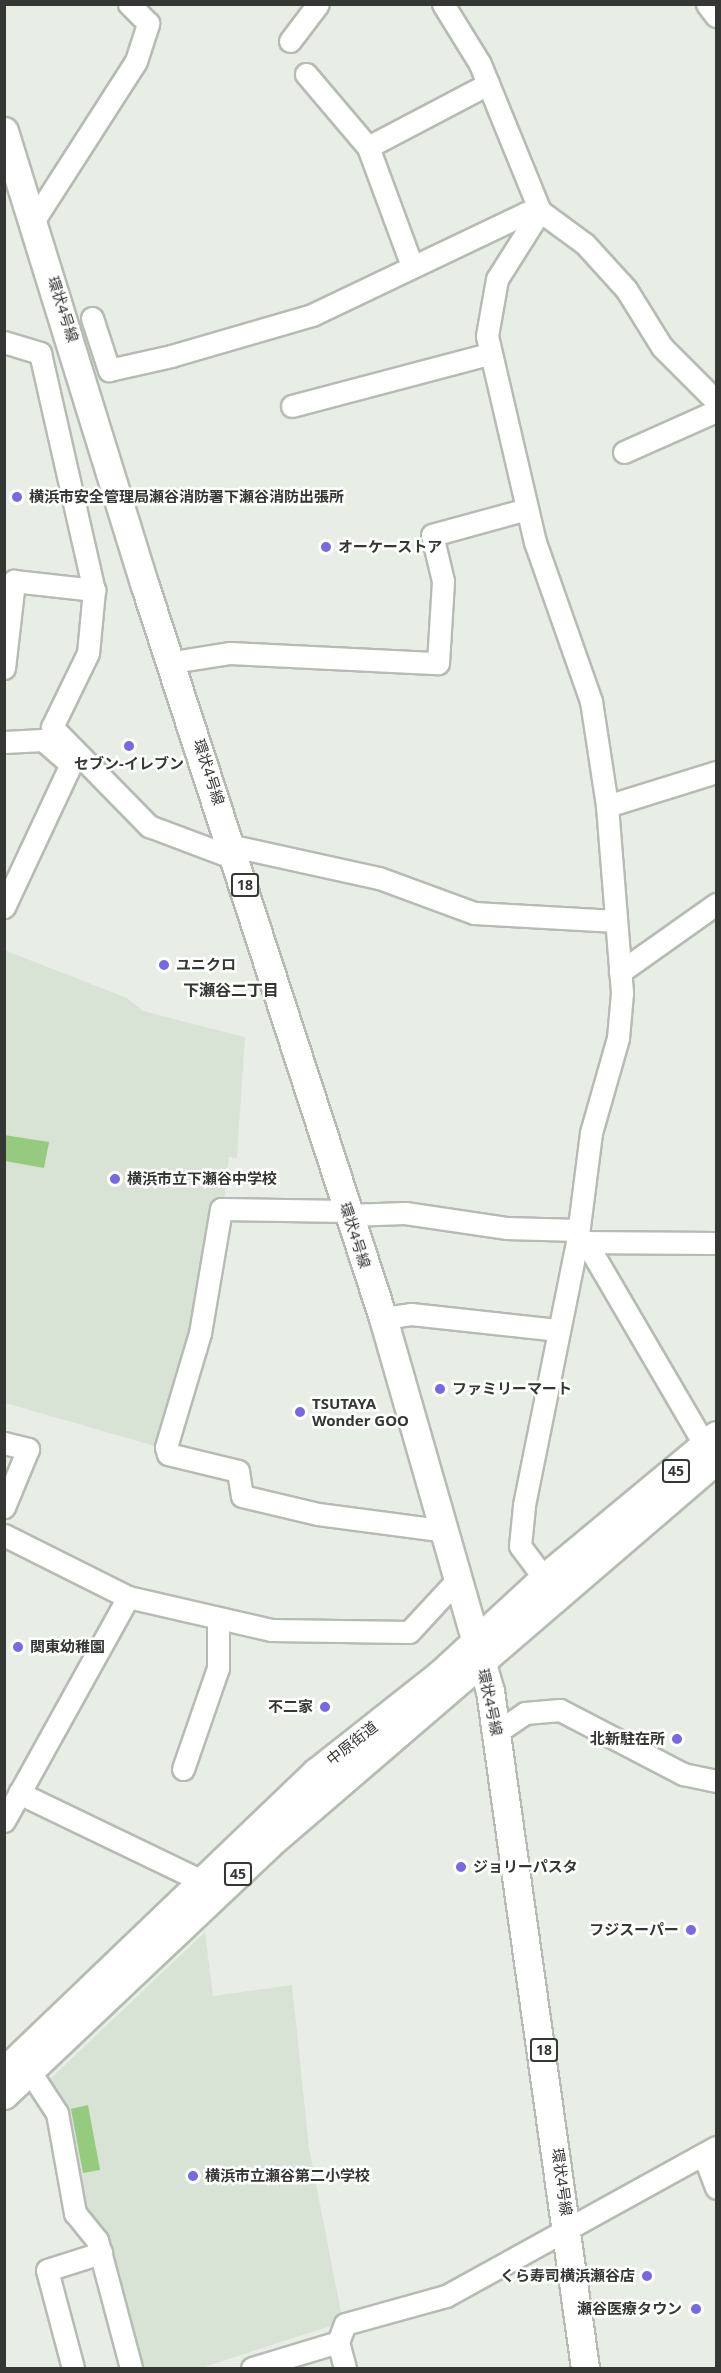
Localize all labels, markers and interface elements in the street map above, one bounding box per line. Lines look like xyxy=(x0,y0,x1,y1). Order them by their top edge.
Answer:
street label: 環状4号線 xyxy=(44,274,82,344)
place label: 横浜市安全管理局瀬谷消防署下瀬谷消防出張所 xyxy=(29,488,344,506)
marker: 横浜市安全管理局瀬谷消防署下瀬谷消防出張所 xyxy=(10,490,24,504)
place label: オーケーストア xyxy=(338,538,443,556)
marker: オーケーストア xyxy=(319,540,333,554)
street label: 環状4号線 xyxy=(190,737,228,807)
marker: セブン-イレブン xyxy=(122,739,136,753)
place label: セブン-イレブン xyxy=(74,755,184,773)
road number: 18 xyxy=(230,874,260,896)
place label: ユニクロ xyxy=(176,956,236,974)
marker: ユニクロ xyxy=(157,958,171,972)
district label: 下瀬谷二丁目 xyxy=(183,980,279,1000)
place label: 横浜市立下瀬谷中学校 xyxy=(127,1170,277,1188)
marker: 横浜市立下瀬谷中学校 xyxy=(108,1172,122,1186)
street label: 環状4号線 xyxy=(336,1200,374,1270)
place label: ファミリーマート xyxy=(452,1380,572,1398)
marker: ファミリーマート xyxy=(433,1382,447,1396)
place label: TSUTAYA Wonder GOO xyxy=(312,1394,409,1429)
marker: TSUTAYA Wonder GOO xyxy=(293,1405,307,1419)
road number: 45 xyxy=(661,1460,691,1482)
place label: 関東幼稚園 xyxy=(30,1638,105,1656)
marker: 関東幼稚園 xyxy=(11,1640,25,1654)
street label: 環状4号線 xyxy=(474,1667,506,1737)
place label: 不二家 xyxy=(268,1698,313,1716)
marker: 不二家 xyxy=(318,1700,332,1714)
street label: 中原街道 xyxy=(323,1717,381,1769)
place label: 北新駐在所 xyxy=(590,1730,665,1748)
marker: 北新駐在所 xyxy=(670,1732,684,1746)
place label: ジョリーパスタ xyxy=(473,1858,578,1876)
marker: ジョリーパスタ xyxy=(454,1860,468,1874)
road number: 45 xyxy=(223,1863,253,1885)
place label: フジスーパー xyxy=(589,1921,679,1939)
marker: フジスーパー xyxy=(684,1923,698,1937)
road number: 18 xyxy=(529,2039,559,2061)
street label: 環状4号線 xyxy=(548,2147,576,2217)
place label: 横浜市立瀬谷第二小学校 xyxy=(205,2167,370,2185)
marker: 横浜市立瀬谷第二小学校 xyxy=(186,2169,200,2183)
place label: くら寿司横浜瀬谷店 xyxy=(500,2267,635,2285)
marker: くら寿司横浜瀬谷店 xyxy=(640,2269,654,2283)
place label: 瀬谷医療タウン xyxy=(577,2300,682,2318)
marker: 瀬谷医療タウン xyxy=(687,2300,705,2318)

